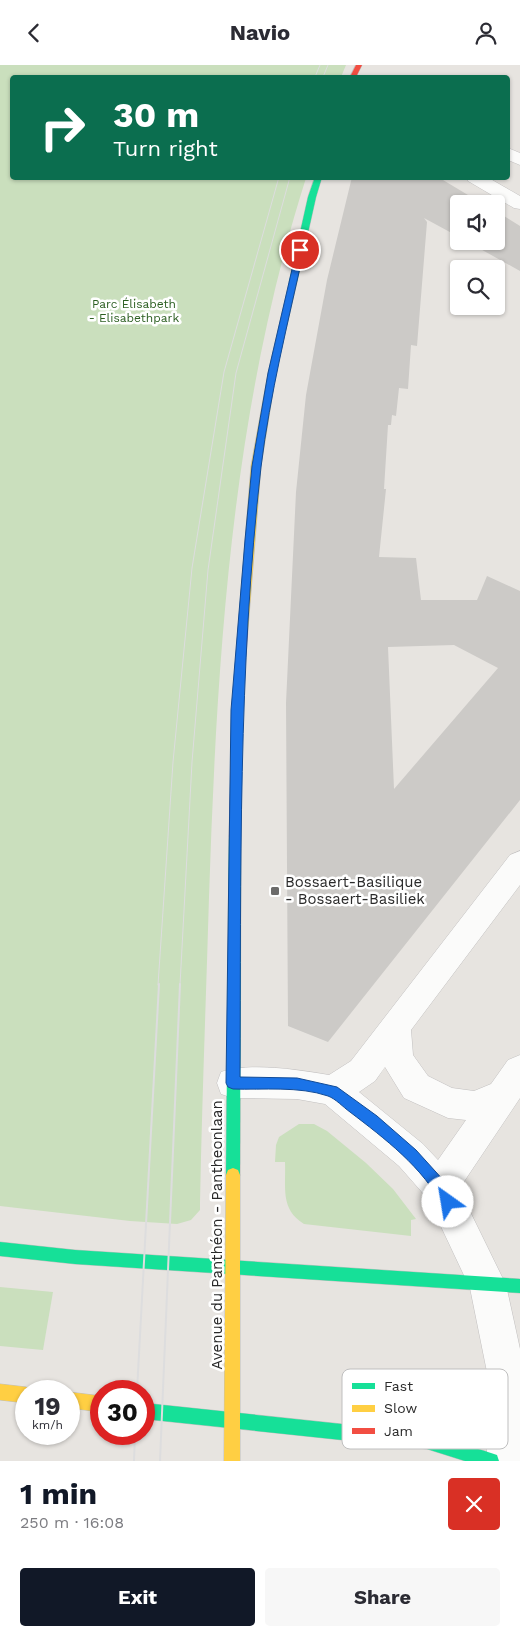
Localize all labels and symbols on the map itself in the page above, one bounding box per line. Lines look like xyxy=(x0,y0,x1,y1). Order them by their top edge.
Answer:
pin xyxy=(279,229,321,271)
park label: Parc Élisabeth - Elisabethpark xyxy=(89,297,179,325)
place label: Bossaert-Basilique - Bossaert-Basiliek xyxy=(285,873,425,908)
marker: Bossaert-Basilique - Bossaert-Basiliek xyxy=(269,885,281,897)
street label: Avenue du Panthéon - Pantheonlaan xyxy=(208,1100,226,1370)
position arrow xyxy=(421,1175,473,1227)
legend xyxy=(342,1369,508,1449)
text: Fast xyxy=(384,1378,413,1394)
speed limit sign: 30 xyxy=(90,1380,155,1445)
text: Slow xyxy=(384,1400,417,1416)
text: Jam xyxy=(384,1423,413,1439)

